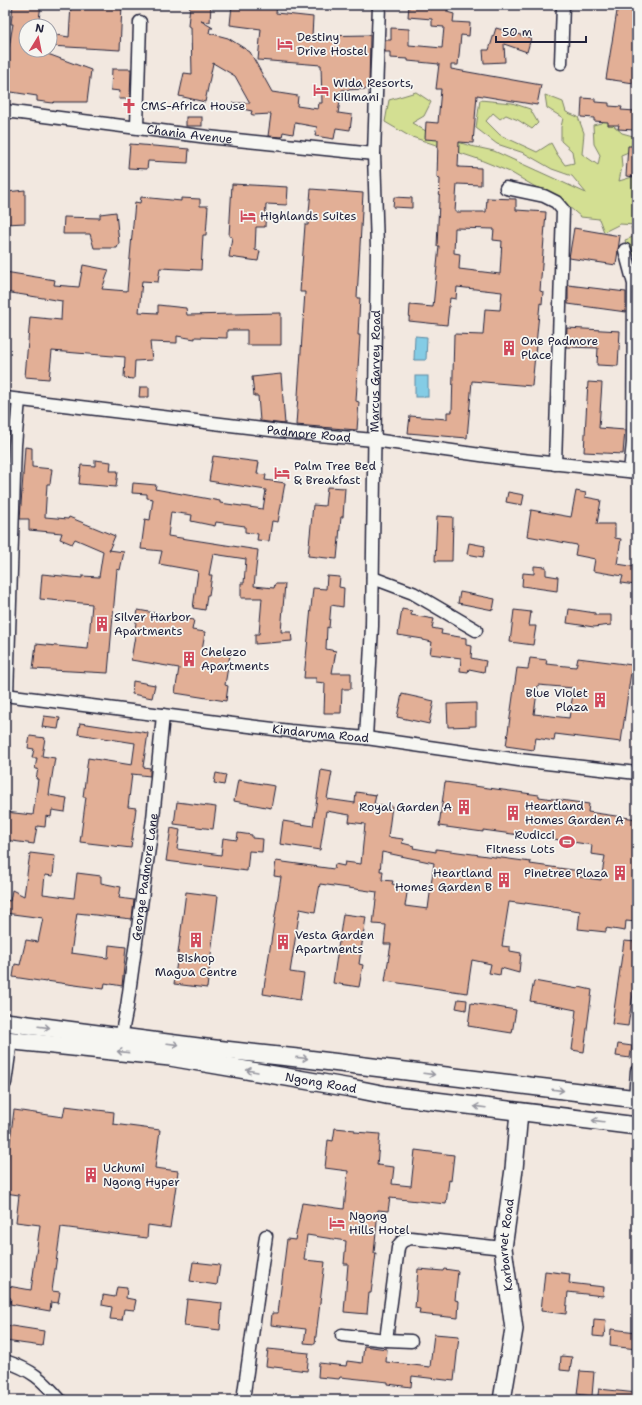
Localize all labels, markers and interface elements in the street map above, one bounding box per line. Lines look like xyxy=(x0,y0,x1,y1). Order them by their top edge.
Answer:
north arrow xyxy=(18,18,58,58)
scale bar xyxy=(496,18,586,44)
text: N xyxy=(34,21,46,37)
text: 50 m xyxy=(502,24,532,40)
place label: Destiny Drive Hostel xyxy=(297,29,368,59)
hotel icon: Destiny Drive Hostel xyxy=(276,35,294,53)
place label: Wida Resorts, Kilimani xyxy=(333,75,414,105)
hotel icon: Wida Resorts, Kilimani xyxy=(312,81,330,99)
church icon: CMS-Africa House xyxy=(120,97,138,115)
place label: CMS-Africa House xyxy=(141,98,245,114)
street label: Chania Avenue xyxy=(146,121,233,147)
hotel icon: Highlands Suites xyxy=(239,207,257,225)
place label: Highlands Suites xyxy=(260,208,357,224)
street label: Marcus Garvey Road xyxy=(367,309,384,432)
place label: One Padmore Place xyxy=(521,333,599,363)
building icon: One Padmore Place xyxy=(500,339,518,357)
street label: Padmore Road xyxy=(266,422,352,446)
place label: Palm Tree Bed & Breakfast xyxy=(294,458,376,488)
hotel icon: Palm Tree Bed & Breakfast xyxy=(273,464,291,482)
place label: Silver Harbor Apartments xyxy=(114,609,191,639)
building icon: Silver Harbor Apartments xyxy=(93,615,111,633)
place label: Chelezo Apartments xyxy=(201,644,270,674)
building icon: Chelezo Apartments xyxy=(180,650,198,668)
place label: Blue Violet Plaza xyxy=(526,685,589,715)
building icon: Blue Violet Plaza xyxy=(591,691,609,709)
street label: Kindaruma Road xyxy=(271,721,370,746)
building icon: Royal Garden A xyxy=(455,798,473,816)
place label: Heartland Homes Garden A xyxy=(525,798,624,828)
place label: Royal Garden A xyxy=(359,799,452,815)
building icon: Heartland Homes Garden A xyxy=(504,804,522,822)
street label: George Padmore Lane xyxy=(128,812,162,942)
place label: Rudicci Fitness Lots xyxy=(486,827,555,857)
sports icon: Rudicci Fitness Lots xyxy=(558,833,576,851)
building icon: Pinetree Plaza xyxy=(611,864,629,882)
place label: Heartland Homes Garden B xyxy=(395,865,492,895)
place label: Pinetree Plaza xyxy=(524,865,609,881)
building icon: Heartland Homes Garden B xyxy=(495,871,513,889)
place label: Vesta Garden Apartments xyxy=(295,927,374,957)
building icon: Bishop Magua Centre xyxy=(187,931,205,949)
building icon: Vesta Garden Apartments xyxy=(274,933,292,951)
place label: Bishop Magua Centre xyxy=(155,950,237,980)
one-way arrow xyxy=(37,1023,50,1031)
one-way arrow xyxy=(166,1040,179,1048)
one-way arrow xyxy=(117,1048,130,1056)
one-way arrow xyxy=(295,1055,308,1062)
one-way arrow xyxy=(245,1067,258,1075)
street label: Ngong Road xyxy=(284,1069,359,1097)
one-way arrow xyxy=(422,1070,435,1078)
one-way arrow xyxy=(551,1086,564,1094)
one-way arrow xyxy=(474,1103,487,1111)
one-way arrow xyxy=(592,1118,605,1125)
place label: Uchumi Ngong Hyper xyxy=(103,1160,180,1190)
building icon: Uchumi Ngong Hyper xyxy=(82,1166,100,1184)
street label: Karbarnet Road xyxy=(495,1197,518,1292)
place label: Ngong Hills Hotel xyxy=(349,1208,410,1238)
hotel icon: Ngong Hills Hotel xyxy=(328,1214,346,1232)

